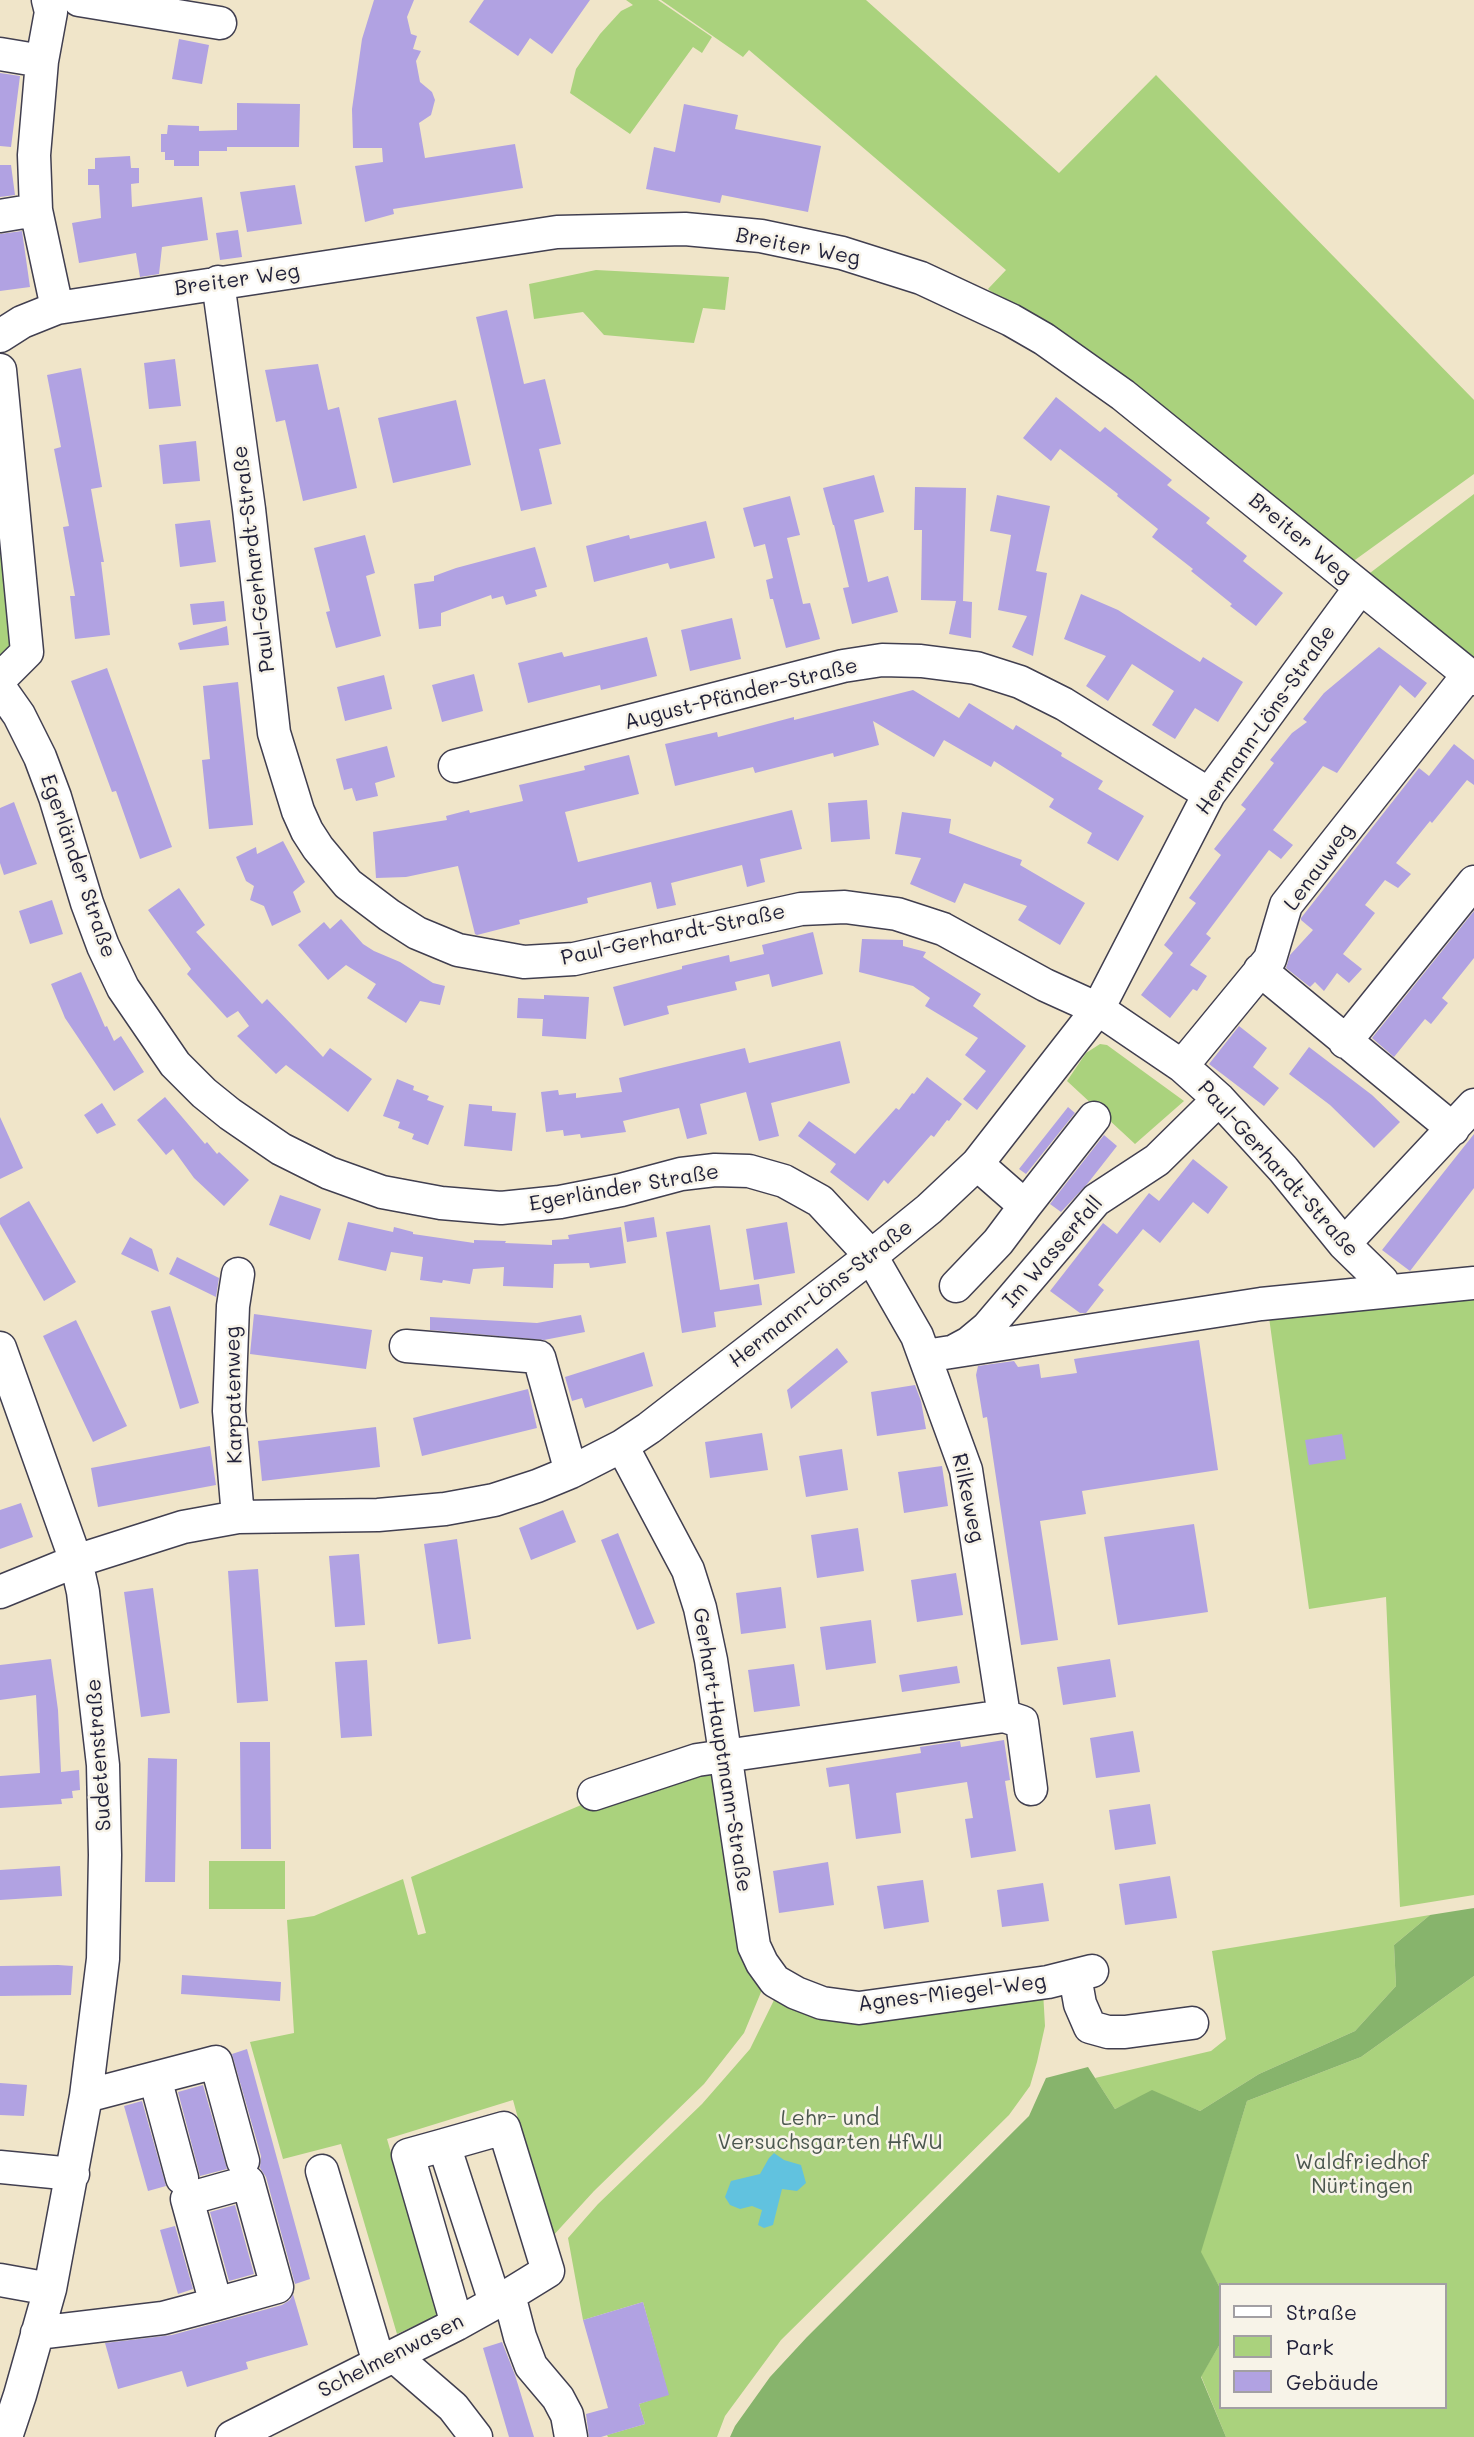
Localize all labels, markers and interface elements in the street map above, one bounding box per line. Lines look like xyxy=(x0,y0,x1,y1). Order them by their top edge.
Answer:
street label: Breiter Weg xyxy=(734,223,862,271)
street label: Breiter Weg xyxy=(173,259,301,301)
street label: Paul-Gerhardt-Straße xyxy=(228,444,280,674)
street label: Breiter Weg xyxy=(1244,488,1356,588)
street label: Hermann-Löns-Straße xyxy=(1191,620,1341,820)
street label: August-Pfänder-Straße xyxy=(622,653,860,735)
street label: Egerländer Straße xyxy=(35,771,121,961)
street label: Lenauweg xyxy=(1279,818,1359,916)
street label: Paul-Gerhardt-Straße xyxy=(559,899,787,971)
street label: Paul-Gerhardt-Straße xyxy=(1192,1076,1364,1262)
street label: Egerländer Straße xyxy=(527,1159,721,1217)
street label: Im Wasserfall xyxy=(998,1191,1108,1313)
street label: Hermann-Löns-Straße xyxy=(724,1215,918,1373)
street label: Karpatenweg xyxy=(220,1326,248,1464)
street label: Rilkeweg xyxy=(946,1451,990,1545)
street label: Gerhart-Hauptmann-Straße xyxy=(687,1606,757,1894)
street label: Sudetenstraße xyxy=(81,1678,117,1832)
street label: Agnes-Miegel-Weg xyxy=(856,1969,1048,2017)
park label: Lehr- und Versuchsgarten HfWU xyxy=(717,2106,943,2156)
park label: Waldfriedhof Nürtingen xyxy=(1295,2150,1429,2200)
legend xyxy=(1218,2283,1446,2409)
text: Straße xyxy=(1286,2298,1357,2325)
street label: Schelmenwasen xyxy=(314,2308,468,2404)
text: Park xyxy=(1286,2333,1334,2360)
text: Gebäude xyxy=(1286,2368,1379,2395)

